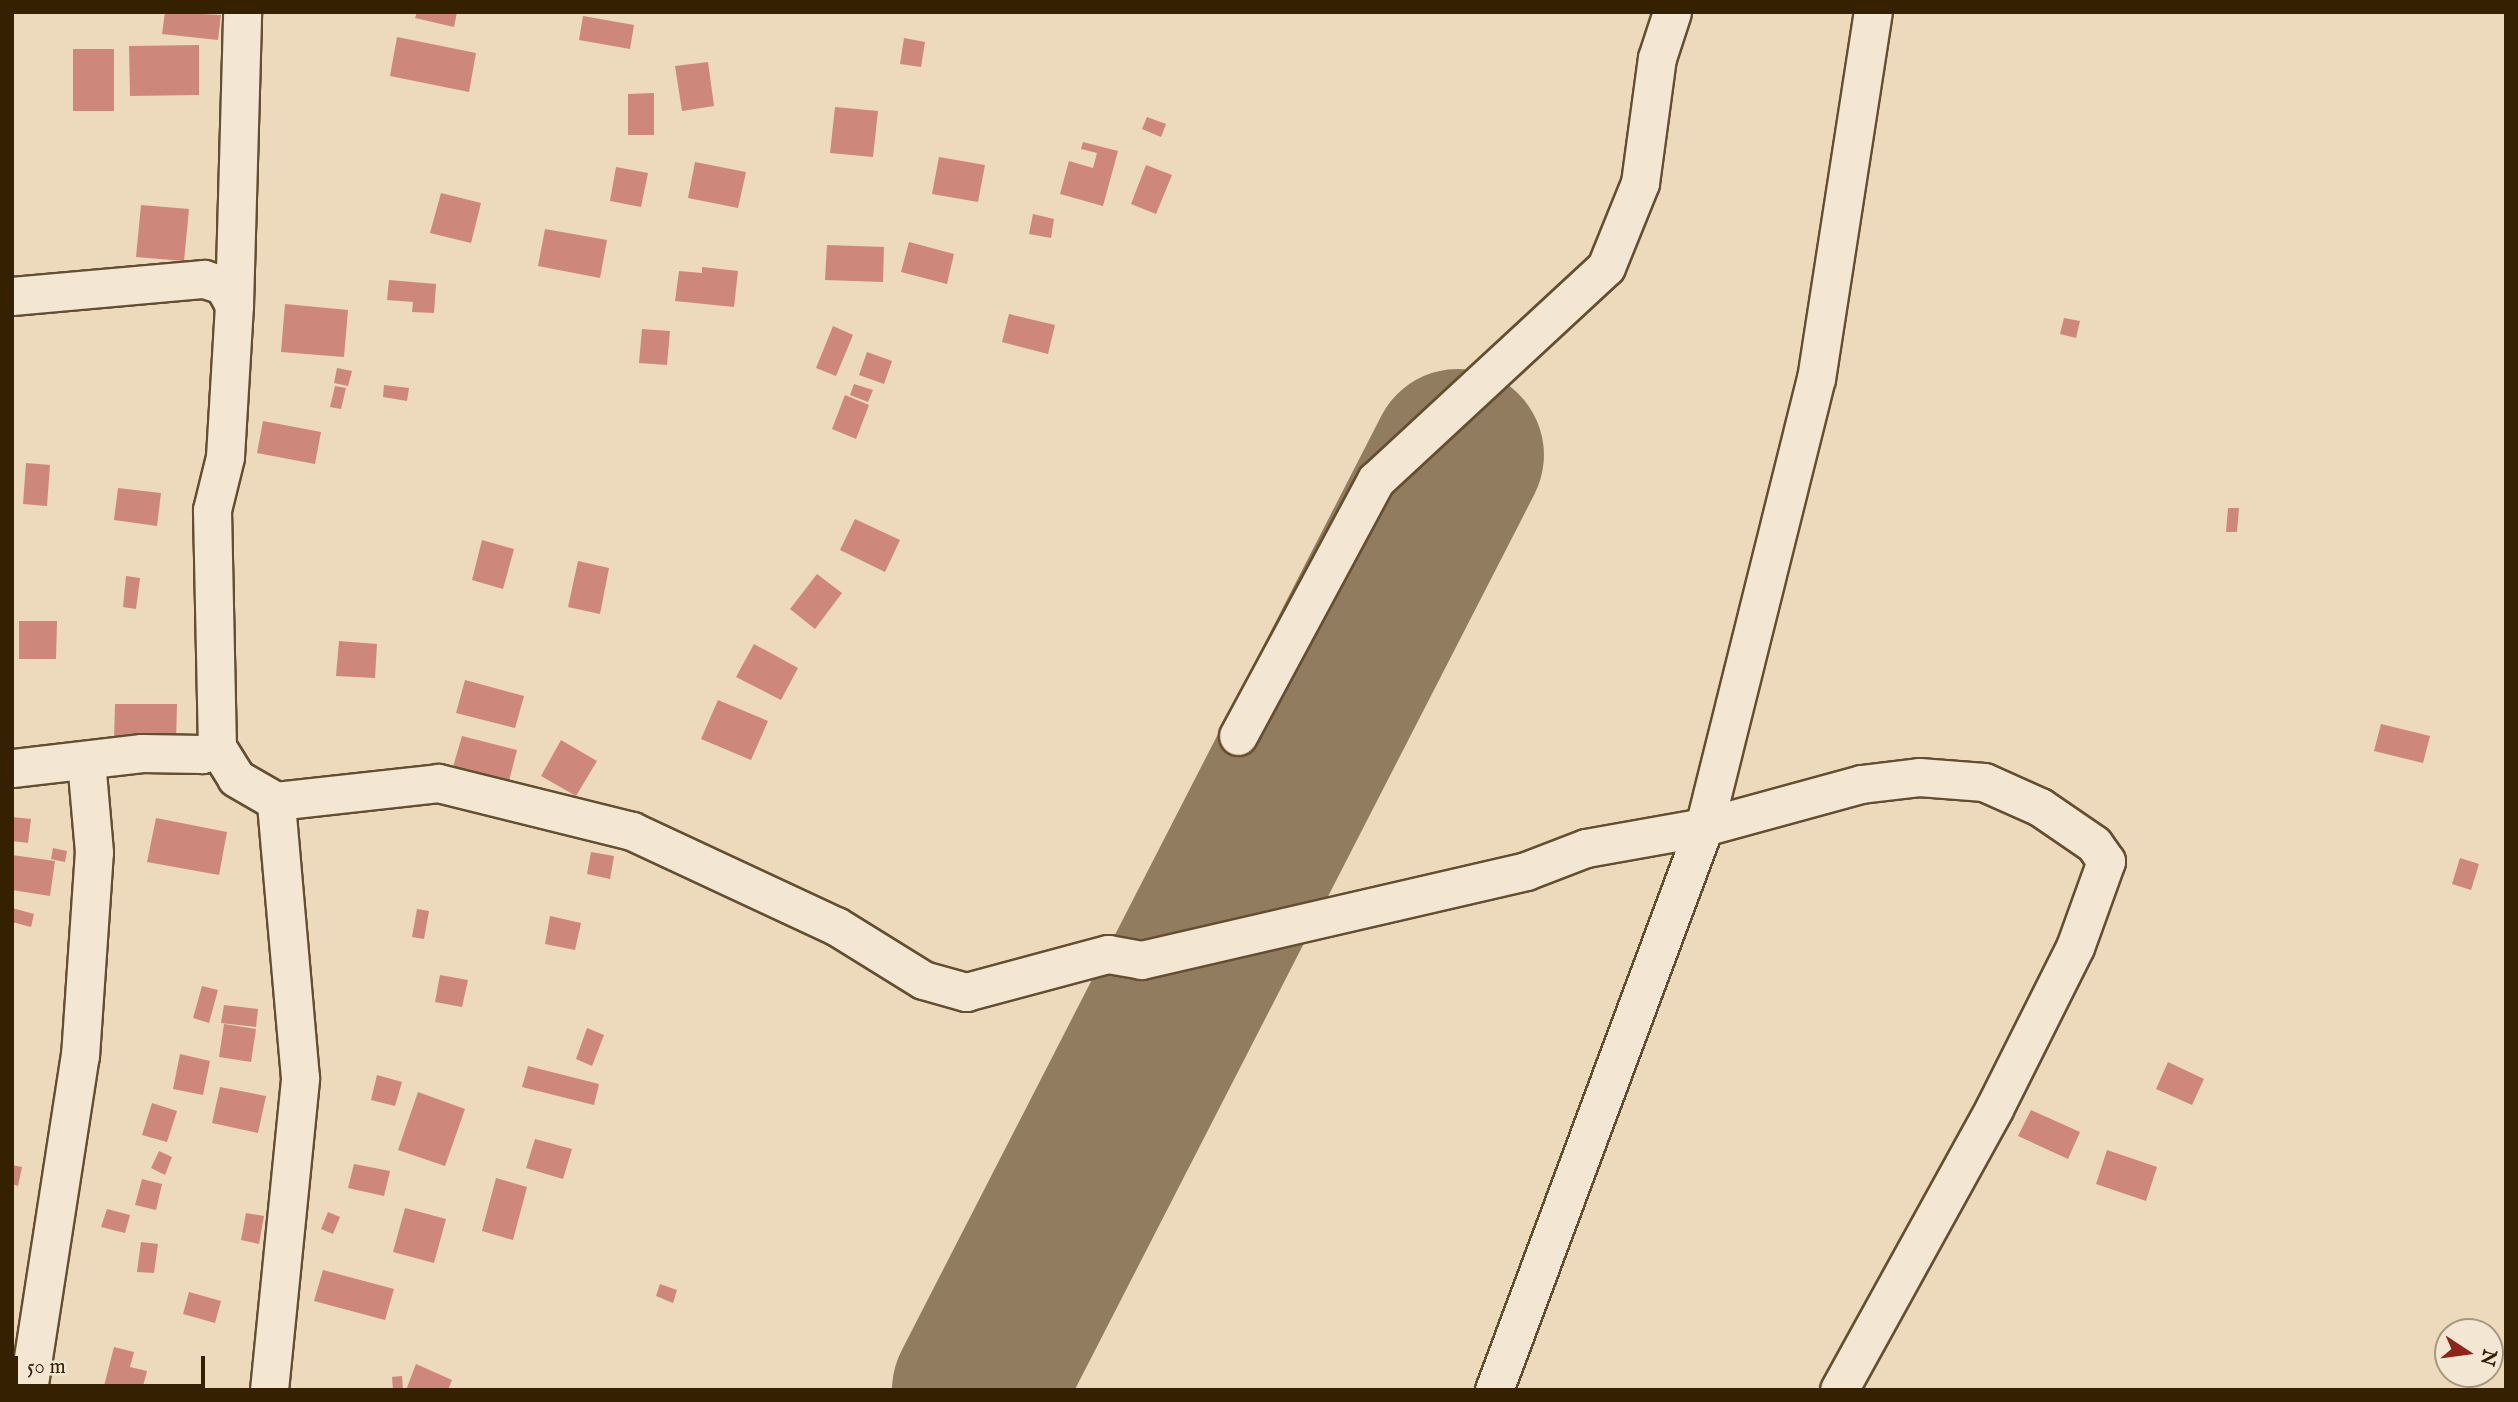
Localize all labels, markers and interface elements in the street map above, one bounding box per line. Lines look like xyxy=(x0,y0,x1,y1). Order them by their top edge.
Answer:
north arrow xyxy=(2434,1318,2504,1388)
scale bar xyxy=(18,1342,208,1386)
text: N xyxy=(2474,1347,2501,1368)
text: 50 m xyxy=(27,1354,66,1381)

